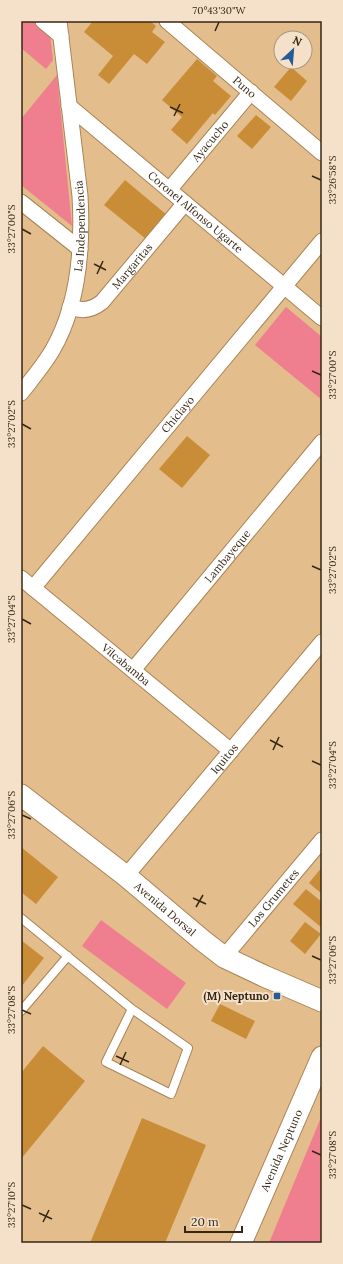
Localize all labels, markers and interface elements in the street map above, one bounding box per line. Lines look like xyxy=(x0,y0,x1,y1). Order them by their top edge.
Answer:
text: 70°43'30"W xyxy=(193,4,246,17)
north arrow xyxy=(273,30,313,70)
text: N xyxy=(290,33,305,49)
street label: Puno xyxy=(230,73,259,101)
street label: Ayacucho xyxy=(188,117,231,165)
text: 33°26'58"S xyxy=(326,155,339,204)
street label: Coronel Alfonso Ugarte xyxy=(145,168,246,256)
street label: La Independencia xyxy=(71,179,88,272)
text: 33°27'00"S xyxy=(5,204,18,253)
street label: Margaritas xyxy=(109,240,155,292)
text: 33°27'00"S xyxy=(326,350,339,399)
street label: Chiclayo xyxy=(158,393,197,436)
text: 33°27'02"S xyxy=(5,400,18,448)
street label: Lambayeque xyxy=(201,527,253,585)
text: 33°27'02"S xyxy=(326,546,339,594)
text: 33°27'04"S xyxy=(5,595,18,643)
street label: Vilcabamba xyxy=(98,640,153,689)
street label: Iquitos xyxy=(207,741,241,777)
text: 33°27'04"S xyxy=(326,741,339,789)
text: 33°27'06"S xyxy=(5,790,18,839)
street label: Los Grumetes xyxy=(245,866,302,930)
street label: Avenida Dorsal xyxy=(131,879,199,939)
text: 33°27'06"S xyxy=(326,935,339,984)
text: 33°27'08"S xyxy=(5,986,18,1034)
place label: (M) Neptuno xyxy=(204,989,269,1004)
marker: (M) Neptuno xyxy=(272,991,282,1001)
street label: Avenida Neptuno xyxy=(257,1107,305,1194)
text: 33°27'08"S xyxy=(326,1131,339,1179)
text: 33°27'10"S xyxy=(5,1182,18,1228)
scale bar xyxy=(185,1208,242,1234)
text: 20 m xyxy=(191,1214,219,1229)

